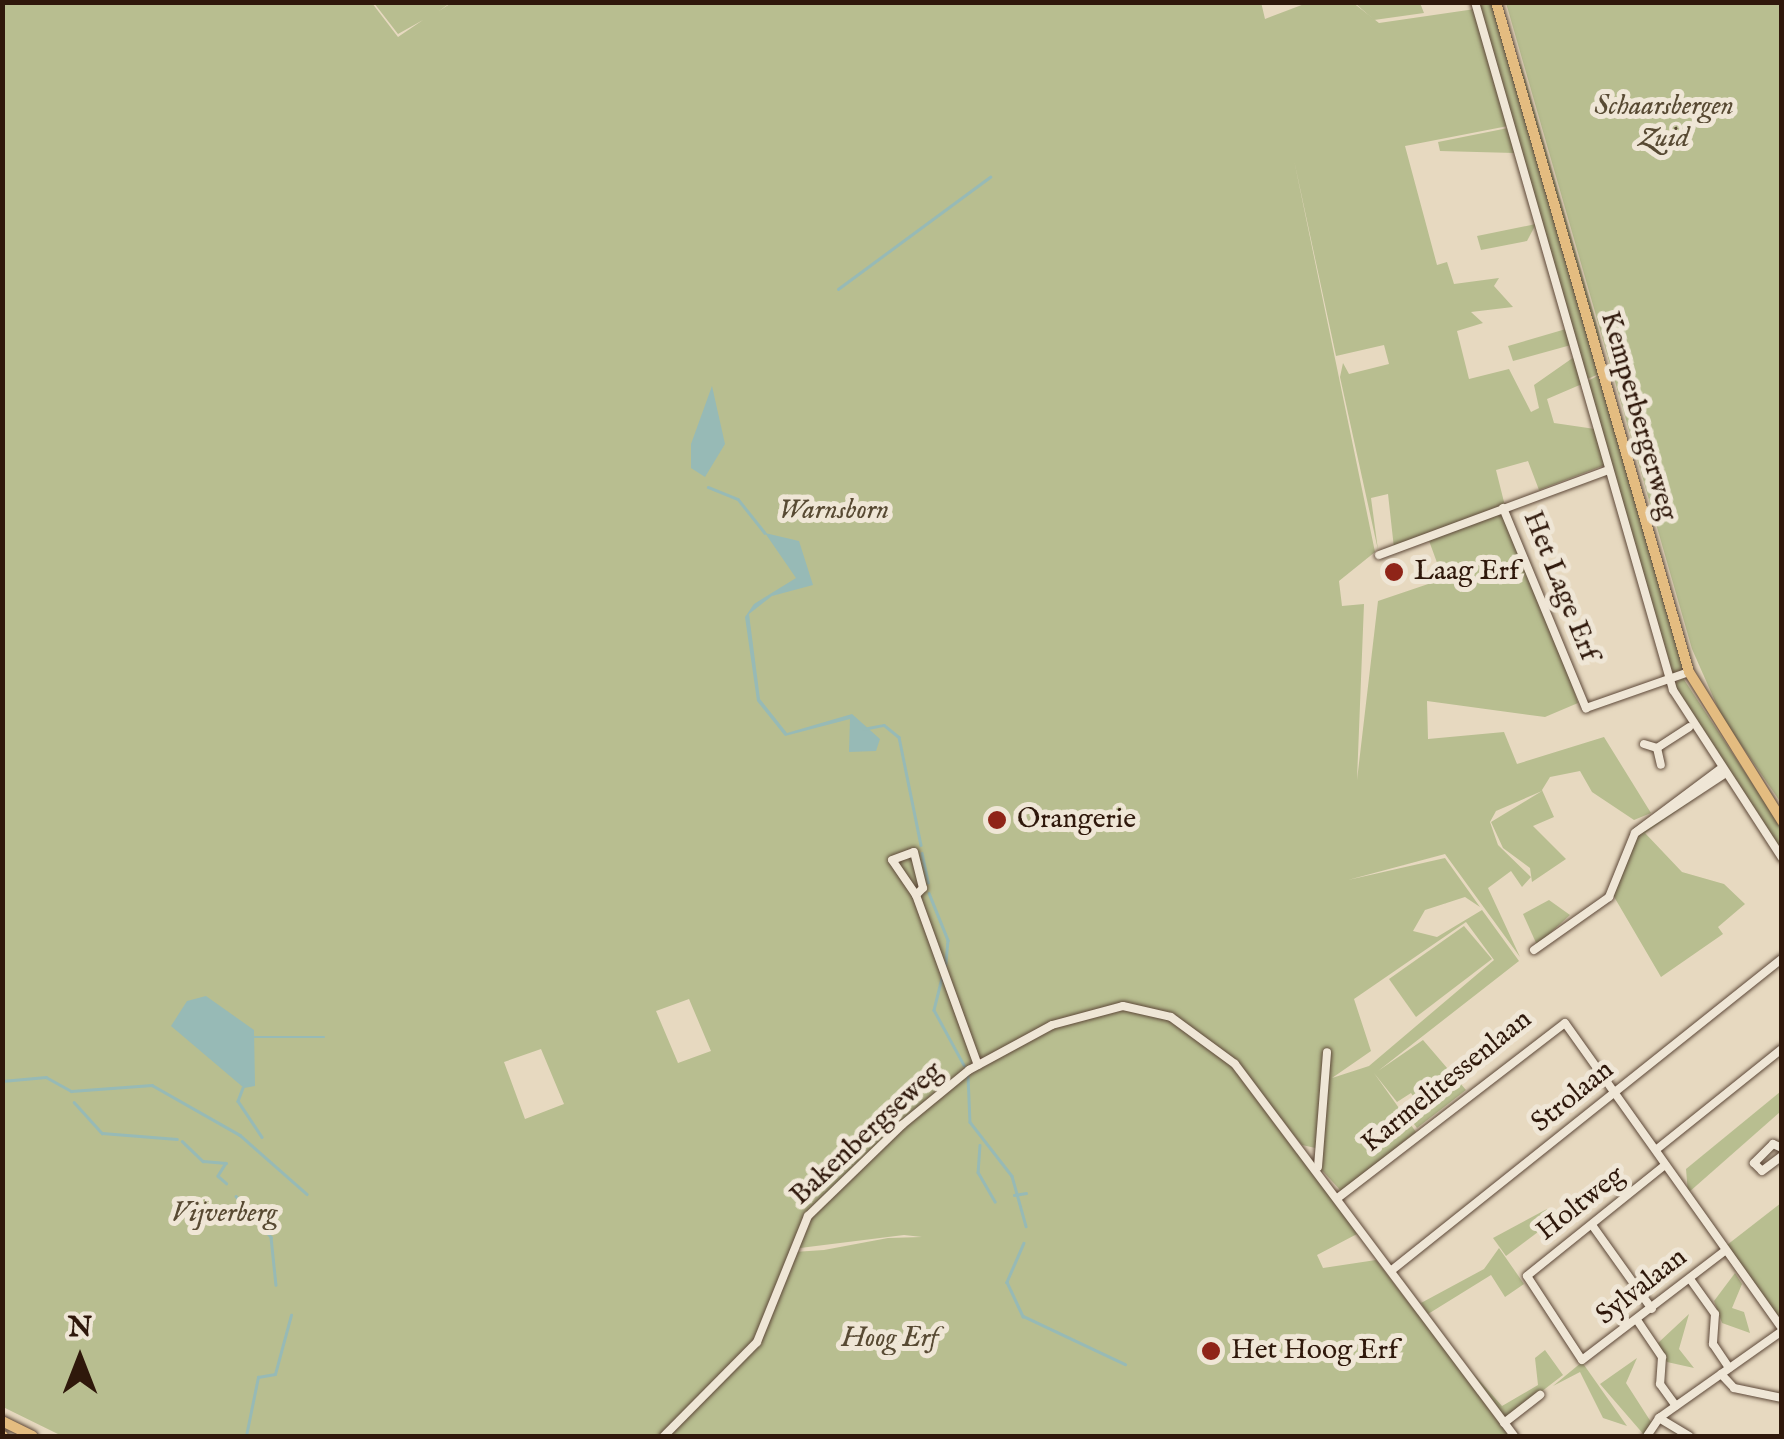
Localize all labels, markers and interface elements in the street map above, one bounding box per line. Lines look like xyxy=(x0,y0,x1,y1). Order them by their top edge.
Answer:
park label: Schaarsbergen Zuid xyxy=(1594,90,1734,156)
street label: Kemperbergerweg xyxy=(1592,308,1684,524)
park label: Warnsborn xyxy=(779,494,889,528)
street label: Het Lage Erf xyxy=(1515,506,1605,666)
place label: Laag Erf xyxy=(1414,555,1519,589)
marker: Laag Erf xyxy=(1383,561,1405,583)
place label: Orangerie xyxy=(1017,803,1136,837)
marker: Orangerie xyxy=(986,809,1008,831)
street label: Karmelitessenlaan xyxy=(1355,1003,1539,1161)
street label: Strolaan xyxy=(1525,1054,1621,1140)
street label: Bakenbergseweg xyxy=(784,1055,950,1213)
street label: Holtweg xyxy=(1530,1159,1632,1249)
park label: Vijverberg xyxy=(171,1197,277,1231)
street label: Sylvalaan xyxy=(1590,1241,1694,1333)
north arrow xyxy=(30,1309,130,1409)
text: N xyxy=(68,1311,92,1346)
park label: Hoog Erf xyxy=(841,1322,939,1356)
place label: Het Hoog Erf xyxy=(1231,1334,1398,1368)
marker: Het Hoog Erf xyxy=(1200,1340,1222,1362)

